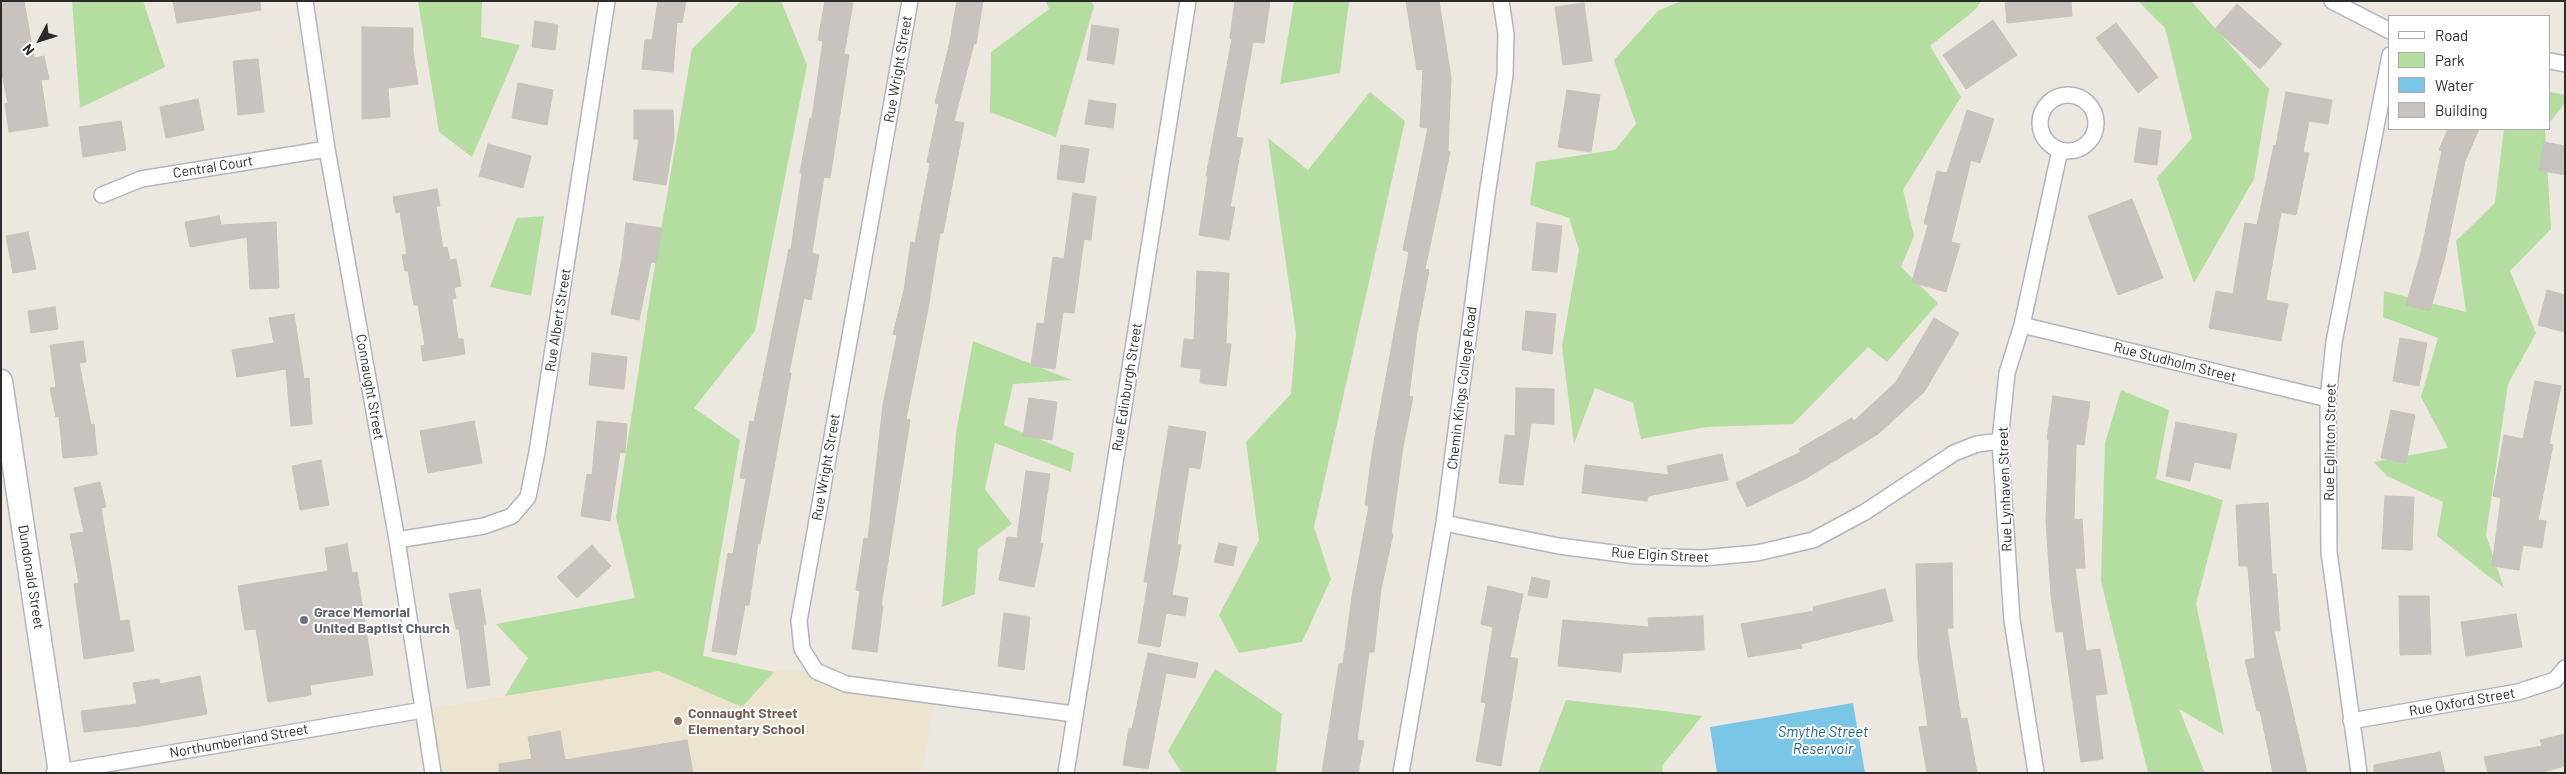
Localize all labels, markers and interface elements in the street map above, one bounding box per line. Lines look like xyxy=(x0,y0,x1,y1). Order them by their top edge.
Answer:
street label: Rue Wright Street xyxy=(880,14,916,124)
north arrow xyxy=(15,15,65,65)
legend xyxy=(2388,15,2551,130)
text: Road xyxy=(2435,26,2468,44)
text: N xyxy=(19,41,38,59)
text: Park xyxy=(2435,51,2464,69)
text: Water xyxy=(2435,76,2474,94)
text: Building xyxy=(2435,101,2488,119)
street label: Central Court xyxy=(172,152,254,182)
street label: Rue Albert Street xyxy=(542,267,574,373)
street label: Chemin Kings College Road xyxy=(1444,305,1480,471)
street label: Rue Edinburgh Street xyxy=(1109,322,1145,452)
street label: Connaught Street xyxy=(352,333,388,441)
street label: Rue Studholm Street xyxy=(2112,339,2238,385)
street label: Rue Eglinton Street xyxy=(2321,383,2339,501)
street label: Rue Wright Street xyxy=(808,412,844,522)
street label: Rue Lynhaven Street xyxy=(1994,426,2016,552)
street label: Dundonald Street xyxy=(14,524,48,630)
street label: Rue Elgin Street xyxy=(1611,544,1709,566)
place label: Grace Memorial United Baptist Church xyxy=(314,604,450,636)
marker: Grace Memorial United Baptist Church xyxy=(298,614,310,626)
street label: Rue Oxford Street xyxy=(2408,684,2516,720)
place label: Connaught Street Elementary School xyxy=(688,705,805,738)
marker: Connaught Street Elementary School xyxy=(672,715,684,727)
street label: Northumberland Street xyxy=(168,721,310,761)
water label: Smythe Street Reservoir xyxy=(1778,723,1868,758)

